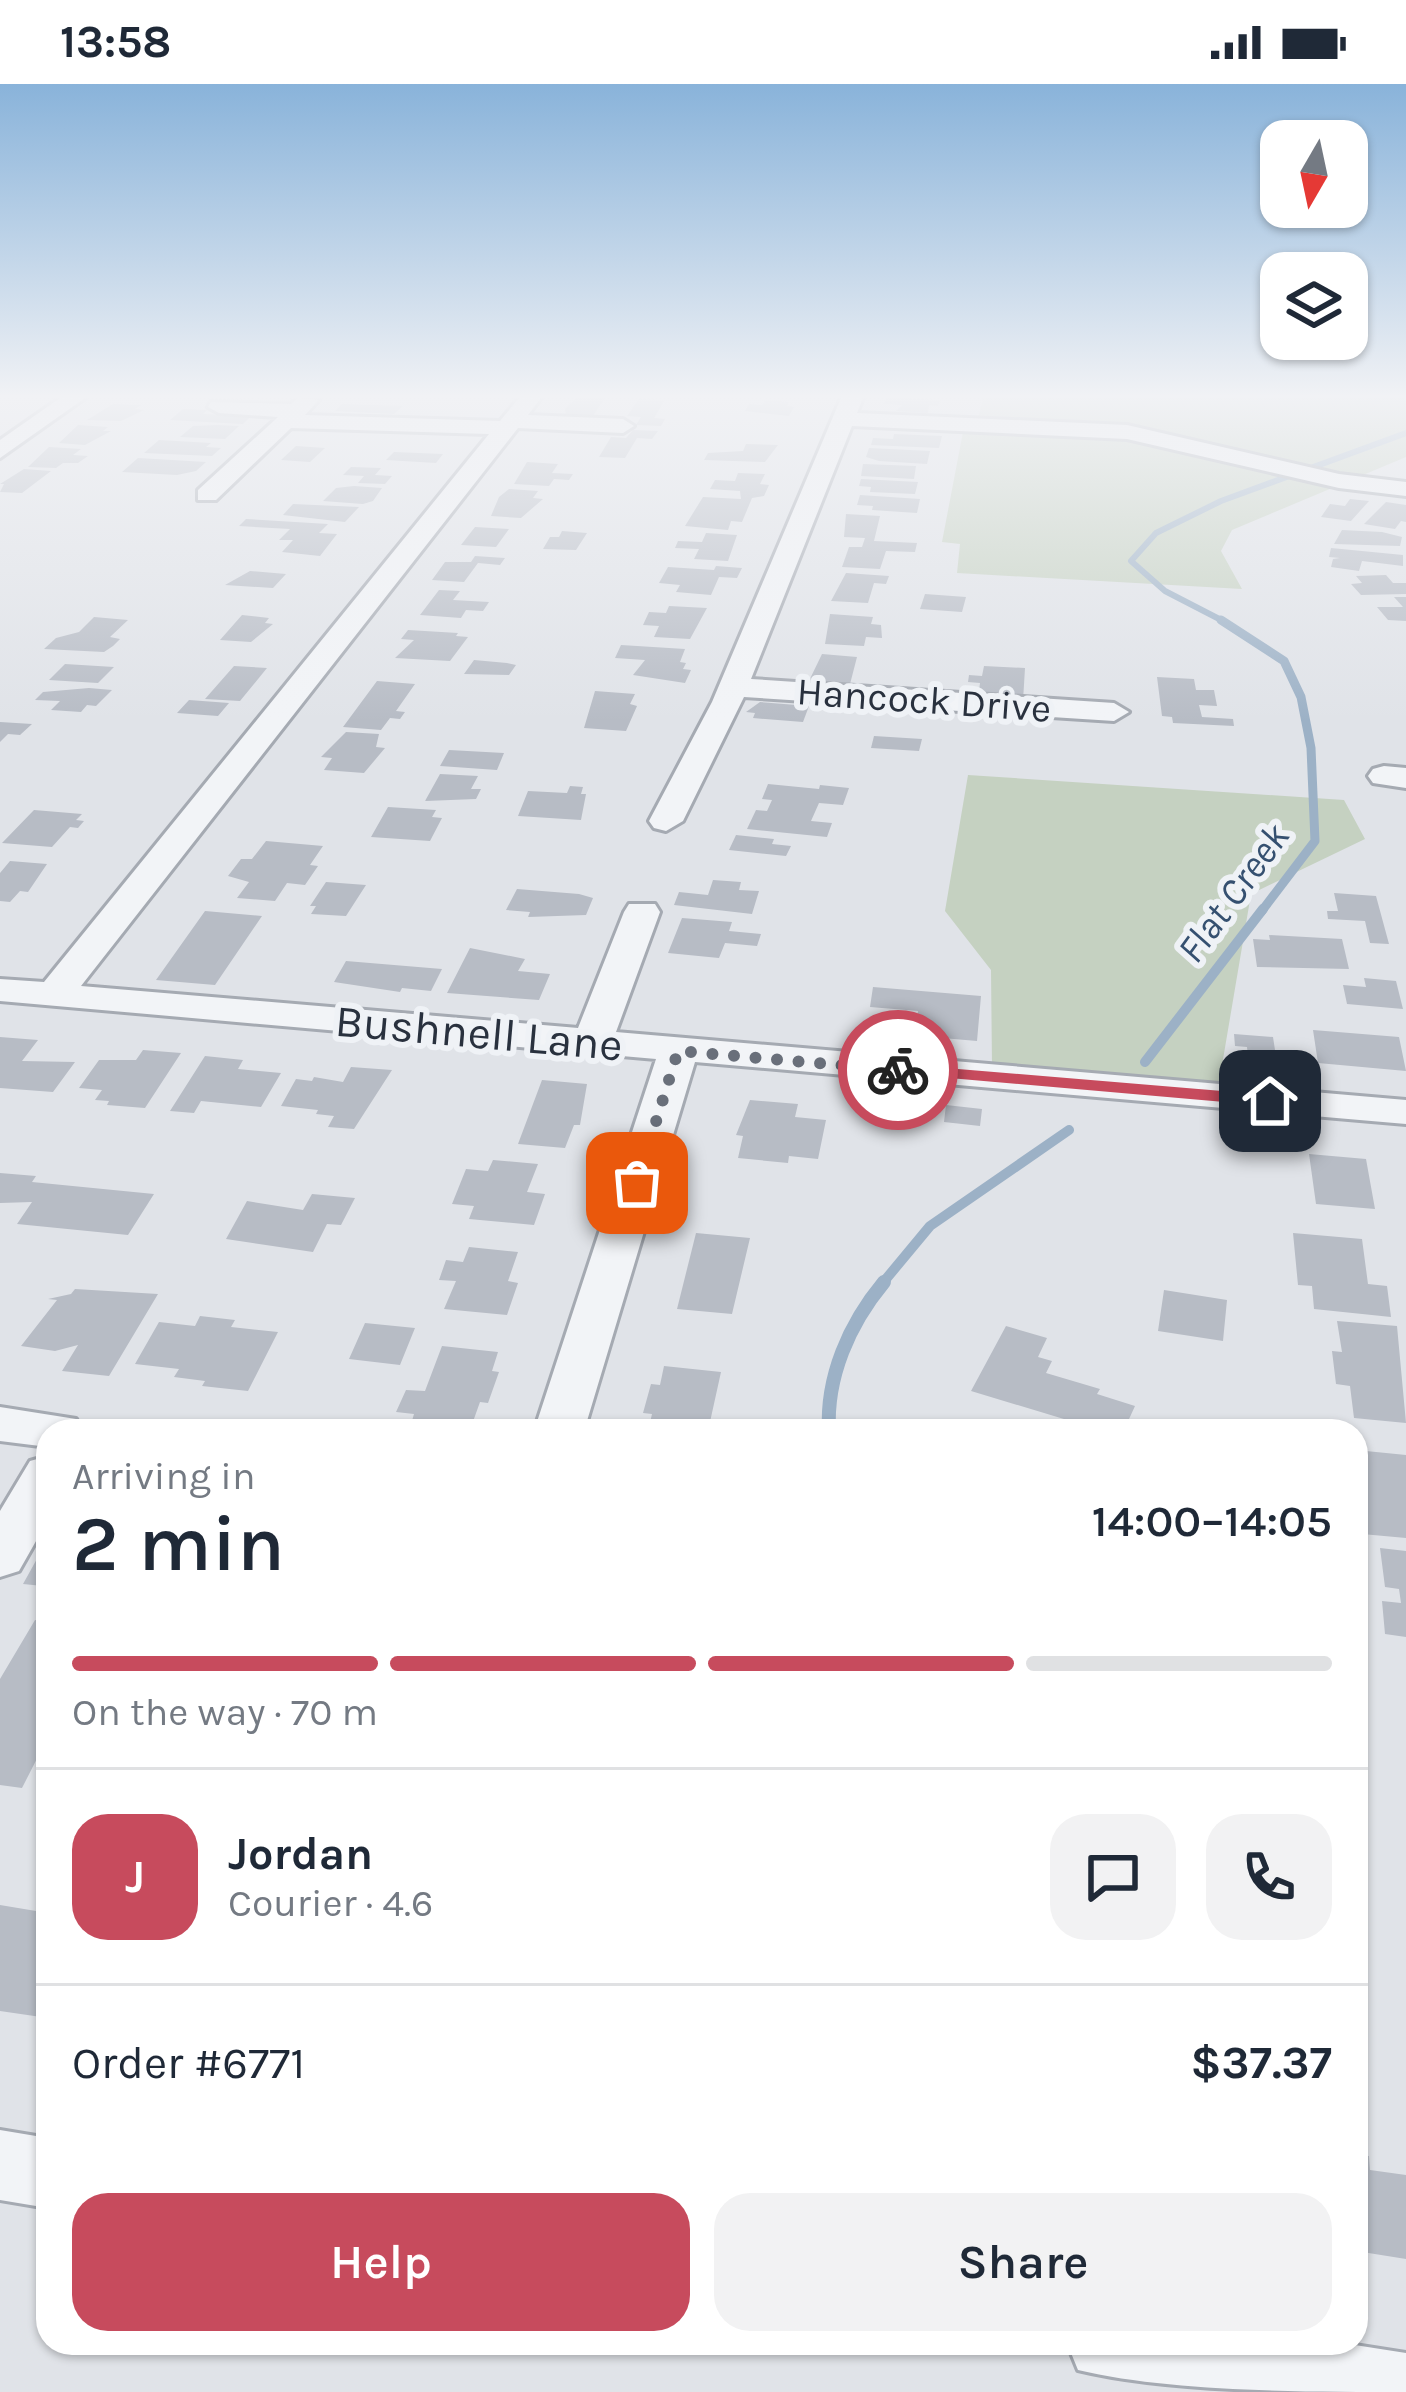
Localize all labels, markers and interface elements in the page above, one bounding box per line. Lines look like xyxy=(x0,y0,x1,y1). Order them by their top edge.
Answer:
text: 13:58 xyxy=(60,16,171,68)
north arrow xyxy=(1260,120,1368,228)
map controls xyxy=(1260,120,1368,360)
button: layers xyxy=(1260,252,1368,360)
street label: Hancock Drive xyxy=(795,668,1053,732)
water label: Flat Creek xyxy=(1167,814,1299,971)
street label: Bushnell Lane xyxy=(333,995,625,1071)
courier xyxy=(838,1010,958,1130)
icon: bike xyxy=(865,1037,931,1103)
pin xyxy=(1219,1050,1321,1152)
icon: home xyxy=(1237,1068,1303,1134)
pin xyxy=(586,1132,688,1234)
icon: bag xyxy=(604,1150,670,1216)
text: Arriving in xyxy=(72,1453,255,1499)
text: 14:00–14:05 xyxy=(1092,1495,1332,1547)
text: 2 min xyxy=(72,1498,285,1590)
text: On the way · 70 m xyxy=(72,1689,378,1735)
button: chat xyxy=(1050,1814,1176,1940)
button: phone xyxy=(1206,1814,1332,1940)
text: Jordan xyxy=(228,1828,373,1880)
text: J xyxy=(125,1851,145,1903)
text: Courier · 4.6 xyxy=(228,1880,433,1926)
text: Order #6771 xyxy=(72,2037,305,2089)
text: $37.37 xyxy=(1191,2037,1332,2089)
button: Help xyxy=(72,2193,690,2331)
button: Share xyxy=(714,2193,1332,2331)

